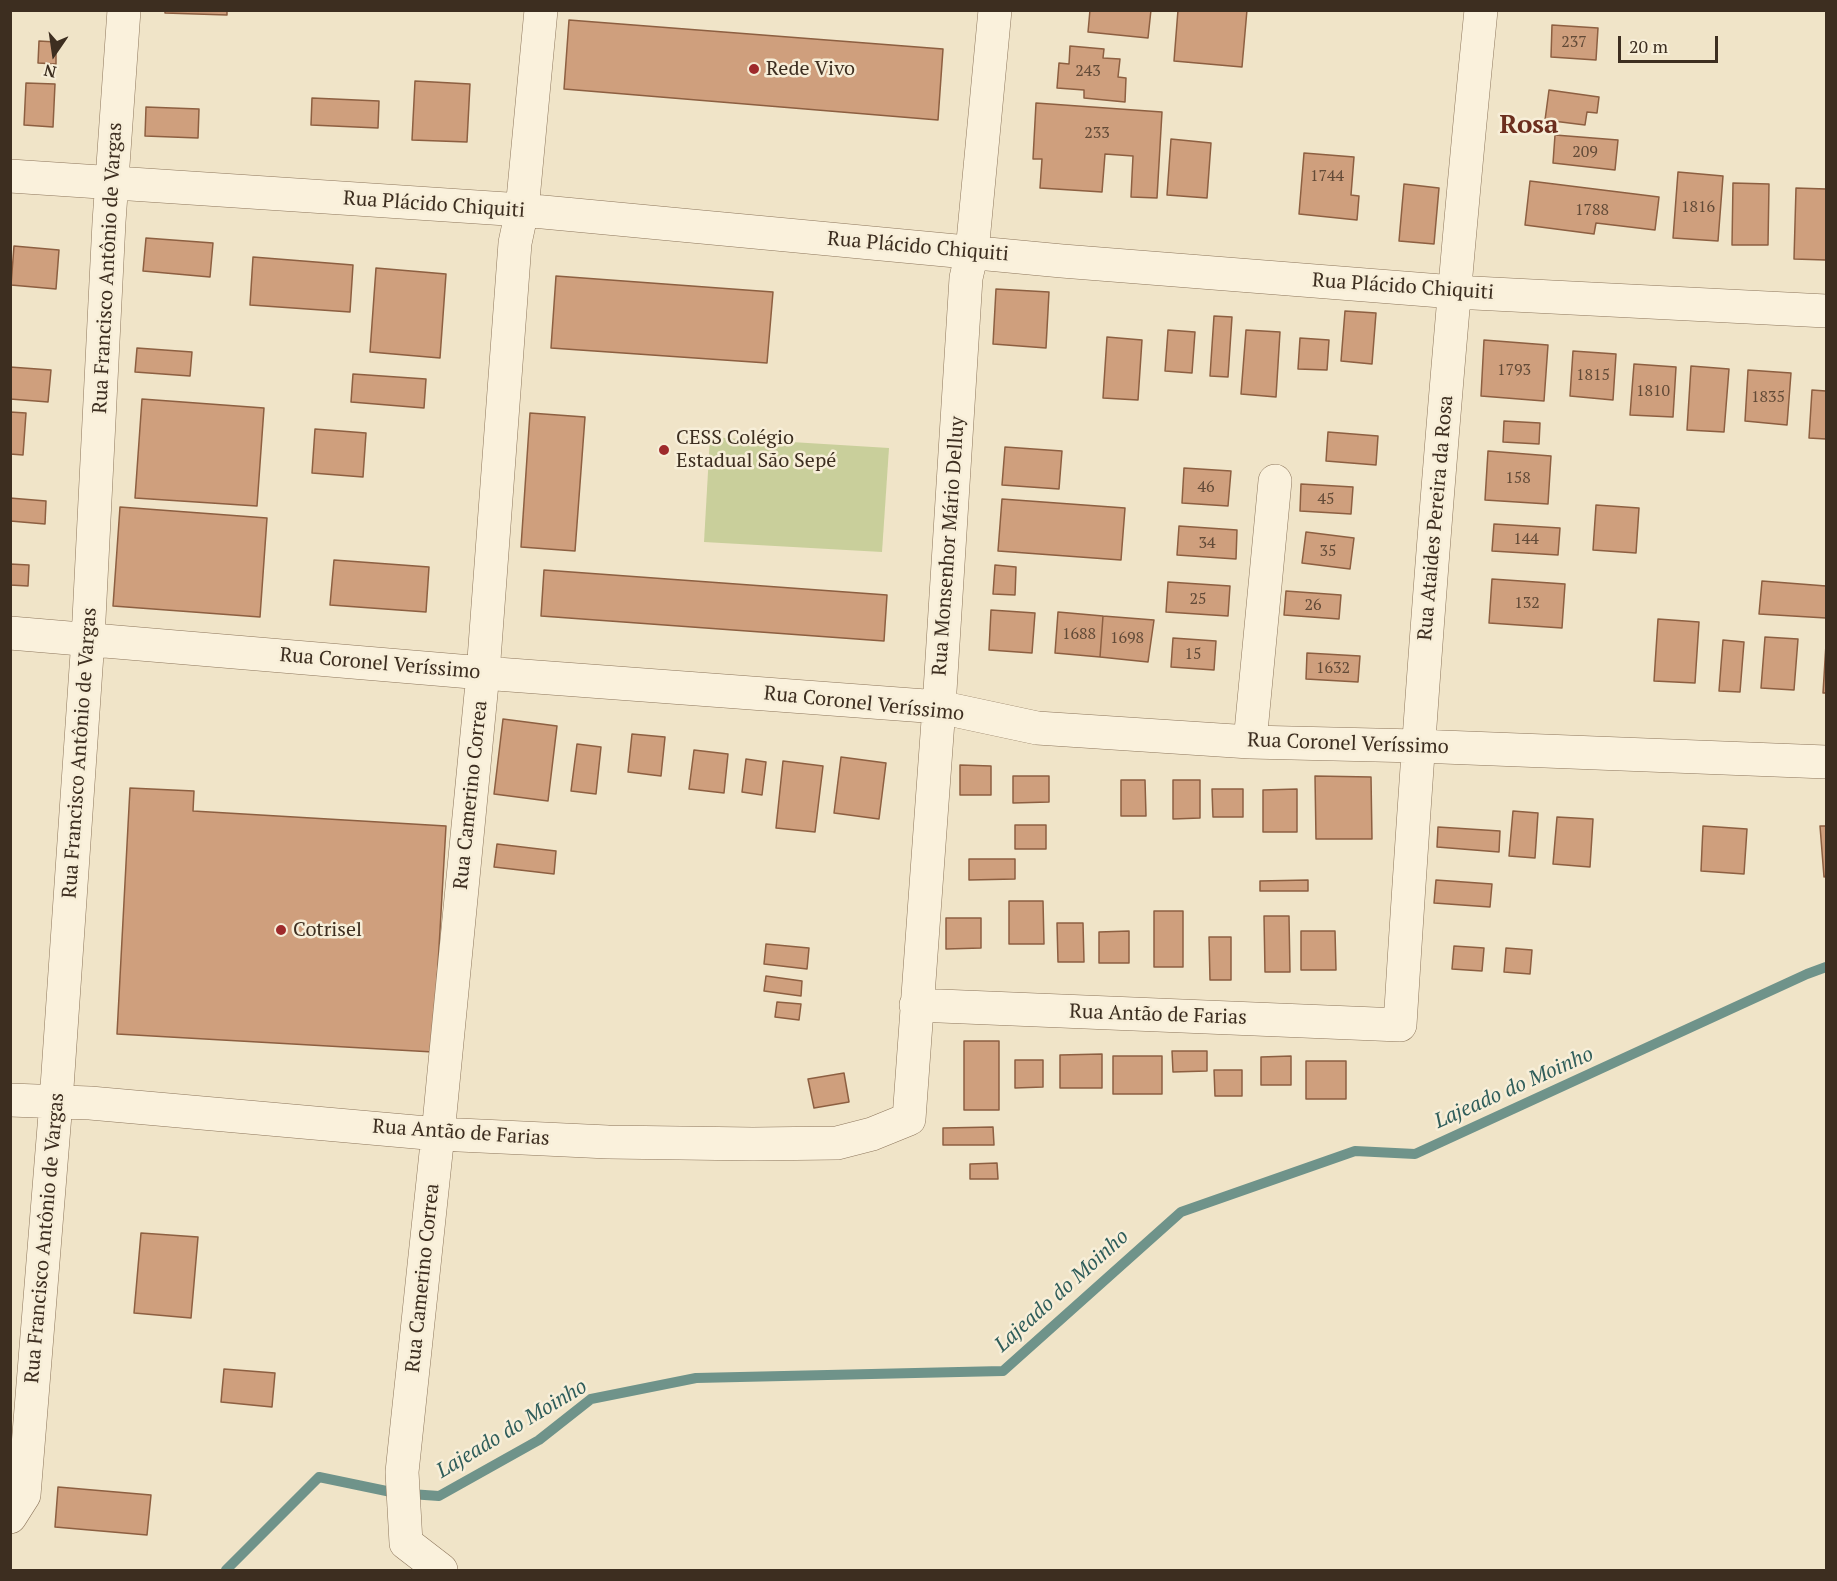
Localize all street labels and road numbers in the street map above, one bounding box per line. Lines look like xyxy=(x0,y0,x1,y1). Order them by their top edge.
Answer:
street label: Rua Francisco Antônio de Vargas xyxy=(88,122,128,414)
street label: Rua Plácido Chiquiti xyxy=(342,187,526,223)
street label: Rua Plácido Chiquiti xyxy=(826,227,1010,267)
street label: Rua Plácido Chiquiti xyxy=(1311,269,1495,305)
street label: Rua Ataides Pereira da Rosa xyxy=(1413,394,1459,642)
street label: Rua Monsenhor Mário Delluy xyxy=(928,415,970,677)
street label: Rua Francisco Antônio de Vargas xyxy=(58,607,102,899)
street label: Rua Coronel Veríssimo xyxy=(279,643,481,685)
street label: Rua Coronel Veríssimo xyxy=(763,682,965,726)
street label: Rua Camerino Correa xyxy=(449,699,493,891)
street label: Rua Coronel Veríssimo xyxy=(1247,728,1449,760)
street label: Rua Antão de Farias xyxy=(1069,1000,1247,1030)
street label: Rua Francisco Antônio de Vargas xyxy=(20,1092,70,1384)
street label: Rua Antão de Farias xyxy=(372,1115,550,1151)
street label: Rua Camerino Correa xyxy=(401,1182,445,1374)

